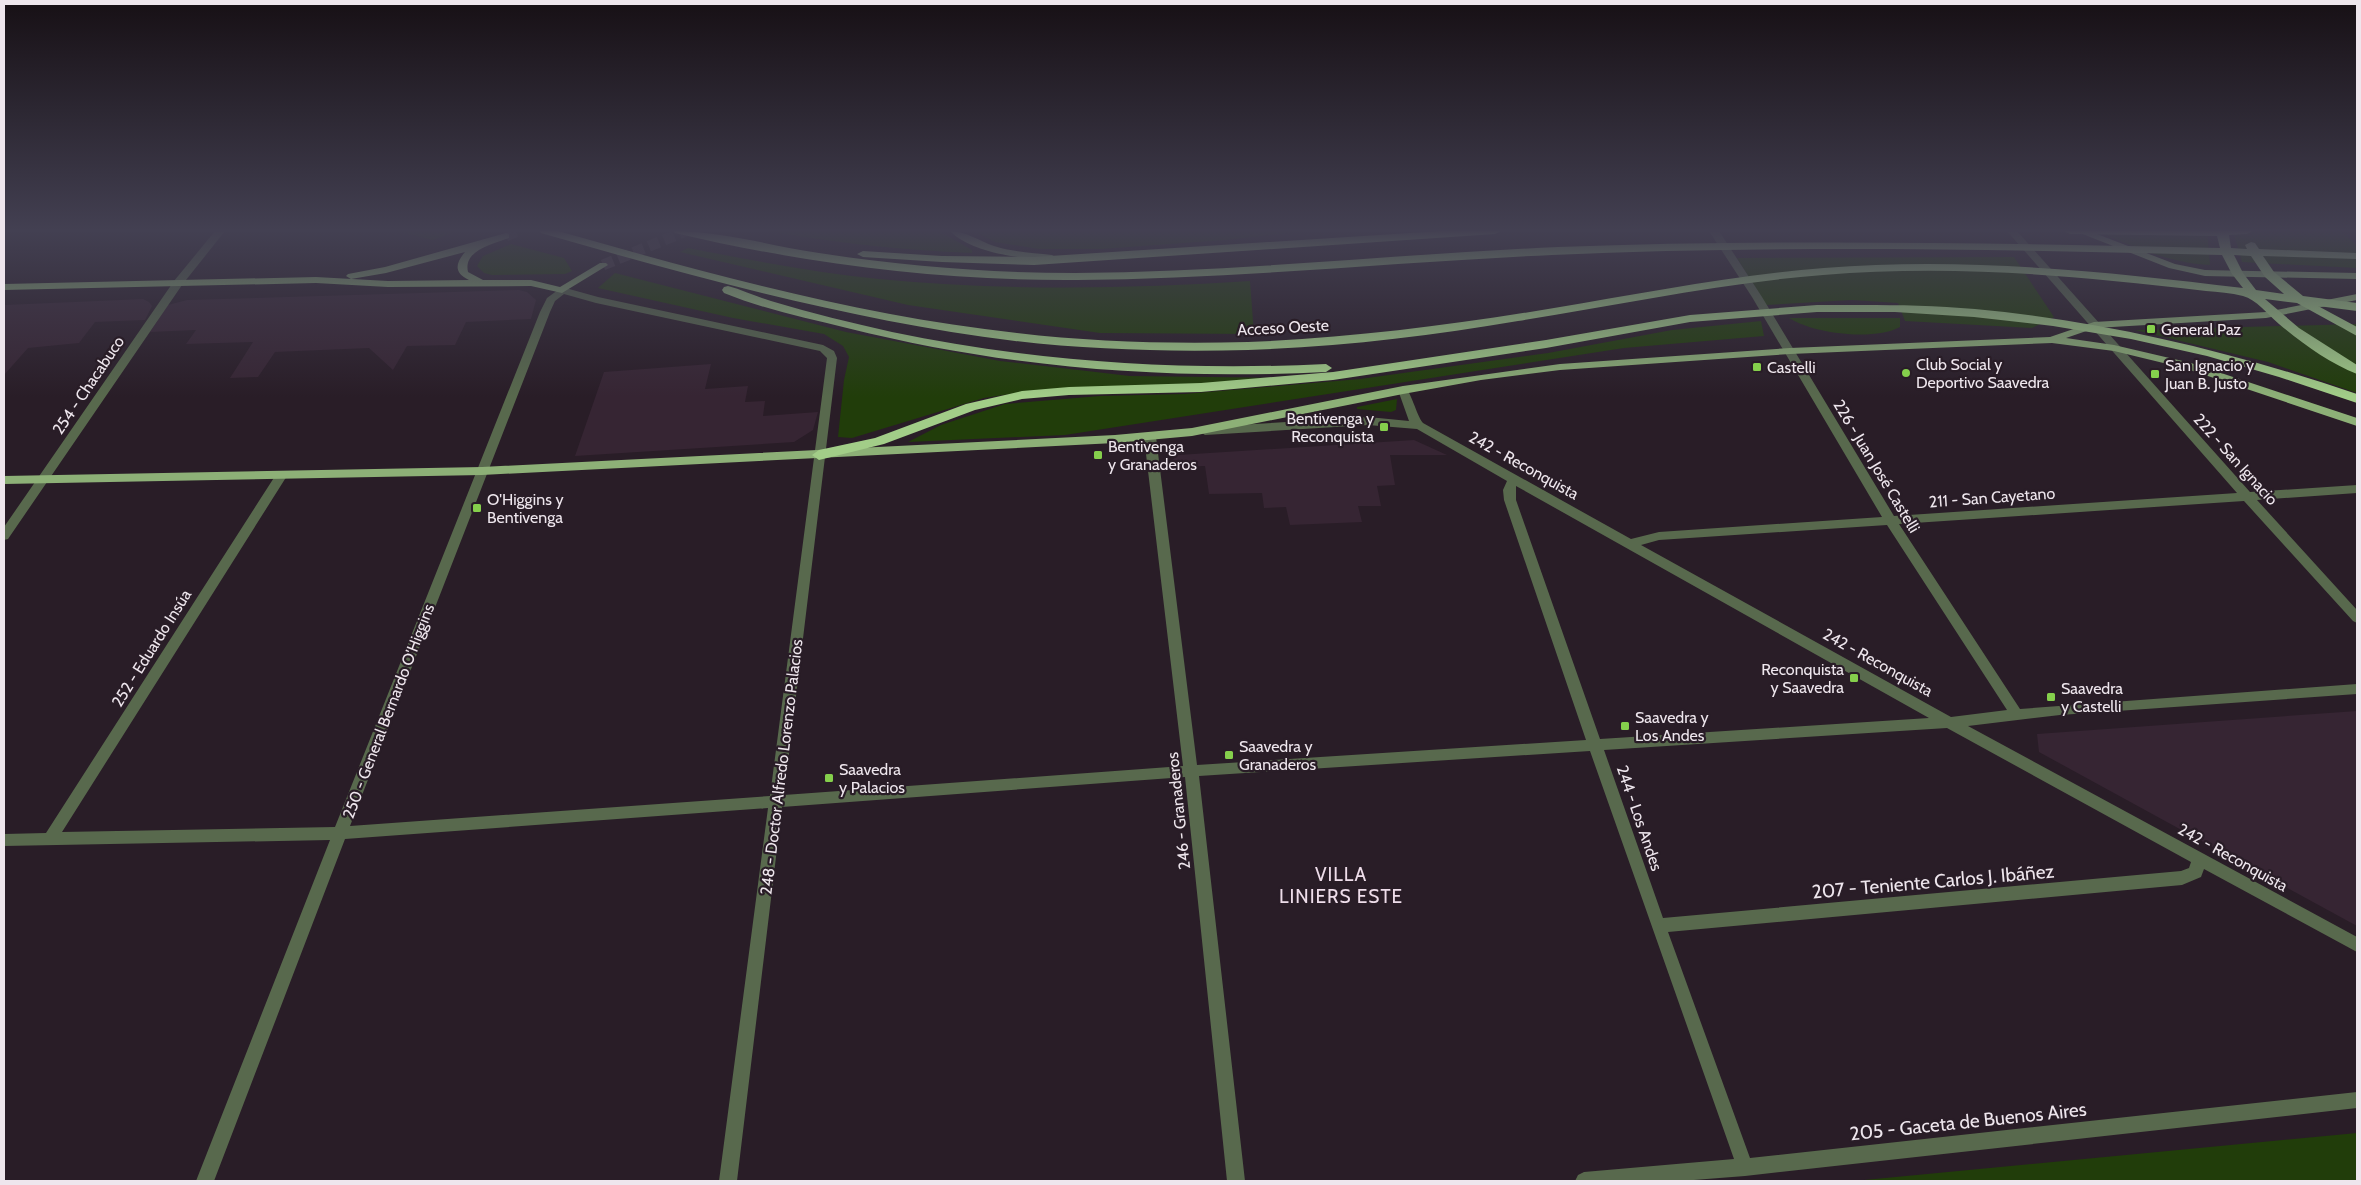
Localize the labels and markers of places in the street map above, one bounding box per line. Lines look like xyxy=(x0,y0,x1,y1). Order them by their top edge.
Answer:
place label: General Paz xyxy=(2161,320,2242,339)
marker: General Paz xyxy=(2145,323,2157,335)
place label: Club Social y Deportivo Saavedra xyxy=(1916,355,2050,392)
place label: San Ignacio y Juan B. Justo xyxy=(2164,356,2254,393)
place label: Castelli xyxy=(1767,358,1816,377)
marker: Castelli xyxy=(1751,361,1763,373)
marker: Club Social y Deportivo Saavedra xyxy=(1900,367,1912,379)
marker: San Ignacio y Juan B. Justo xyxy=(2149,368,2161,380)
place label: Bentivenga y Reconquista xyxy=(1286,409,1374,446)
marker: Bentivenga y Reconquista xyxy=(1378,421,1390,433)
place label: Bentivenga y Granaderos xyxy=(1108,437,1197,474)
marker: Bentivenga y Granaderos xyxy=(1092,449,1104,461)
place label: O'Higgins y Bentivenga xyxy=(487,490,564,527)
marker: O'Higgins y Bentivenga xyxy=(471,502,483,514)
place label: Reconquista y Saavedra xyxy=(1761,660,1844,697)
marker: Reconquista y Saavedra xyxy=(1848,672,1860,684)
place label: Saavedra y Castelli xyxy=(2061,679,2123,716)
marker: Saavedra y Castelli xyxy=(2045,691,2057,703)
place label: Saavedra y Los Andes xyxy=(1635,708,1709,745)
marker: Saavedra y Los Andes xyxy=(1619,720,1631,732)
place label: Saavedra y Granaderos xyxy=(1239,737,1317,774)
marker: Saavedra y Granaderos xyxy=(1223,749,1235,761)
place label: Saavedra y Palacios xyxy=(839,760,905,797)
marker: Saavedra y Palacios xyxy=(823,772,835,784)

